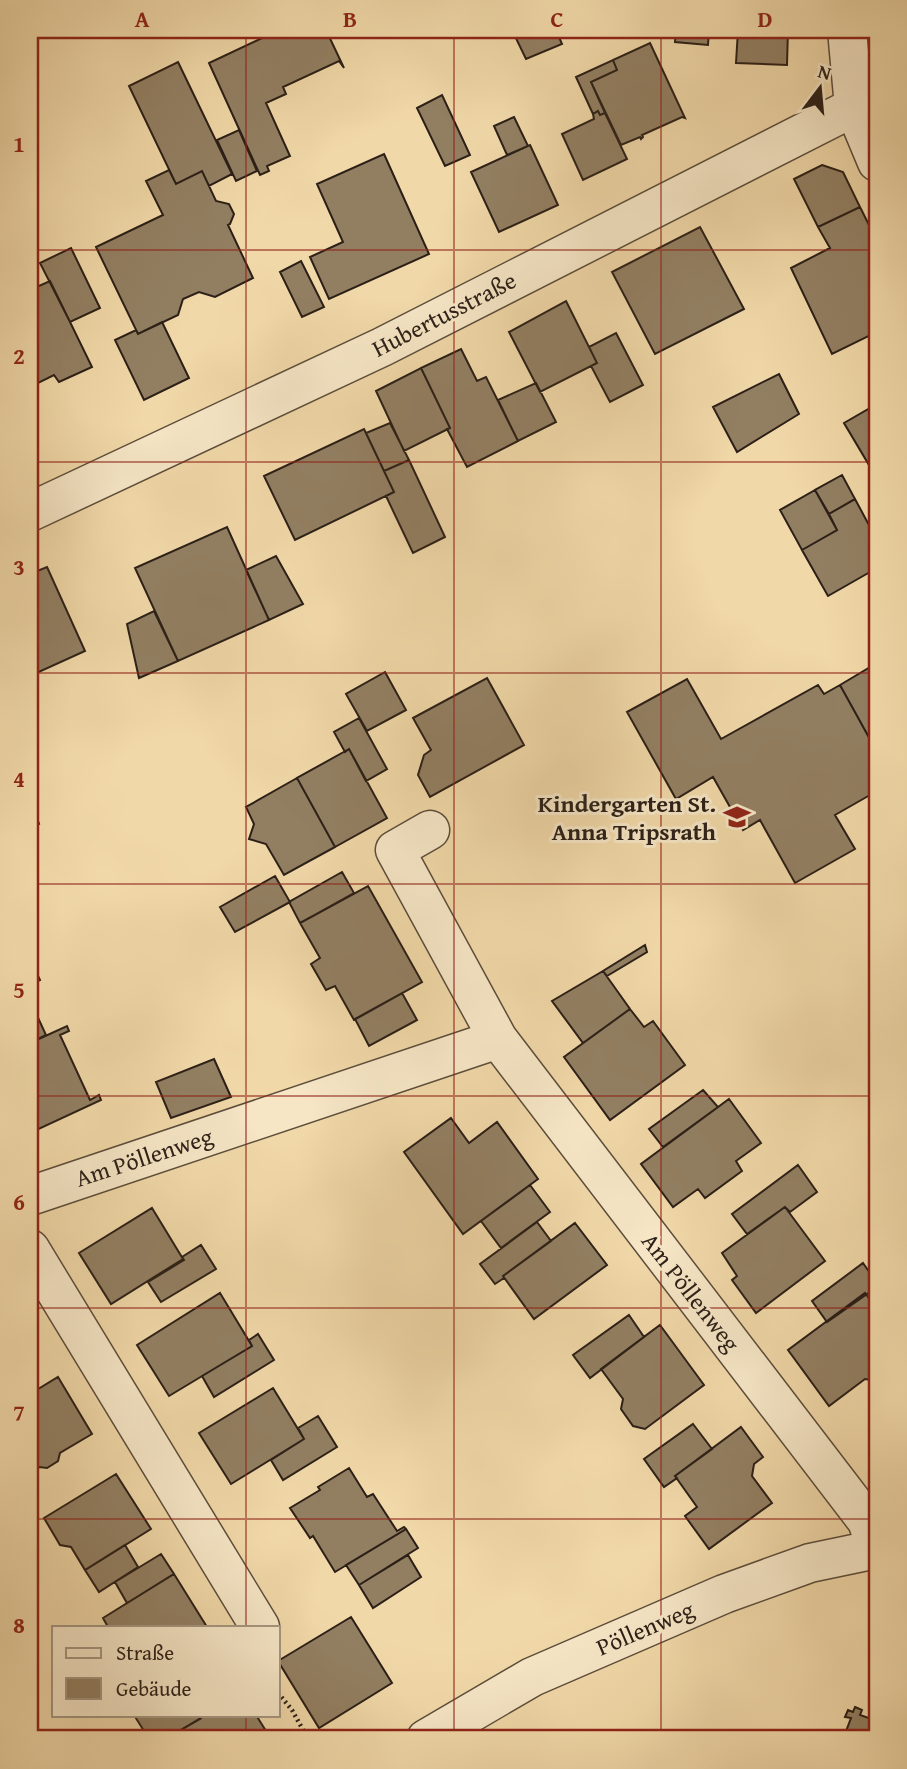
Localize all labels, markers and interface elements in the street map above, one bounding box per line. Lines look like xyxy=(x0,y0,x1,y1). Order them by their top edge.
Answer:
text: A xyxy=(135,2,150,35)
text: B xyxy=(343,2,357,35)
text: C xyxy=(550,2,564,35)
text: D xyxy=(758,2,773,35)
north arrow xyxy=(785,52,855,122)
text: N xyxy=(815,56,835,87)
text: 1 xyxy=(13,127,25,160)
street label: Hubertusstraße xyxy=(366,263,522,365)
text: 2 xyxy=(13,339,25,372)
text: 3 xyxy=(13,550,25,583)
text: 4 xyxy=(13,762,25,795)
place label: Kindergarten St. Anna Tripsrath xyxy=(538,786,716,849)
school or university icon: Kindergarten St. Anna Tripsrath xyxy=(722,802,752,832)
text: 5 xyxy=(13,973,25,1006)
street label: Am Pöllenweg xyxy=(71,1118,217,1196)
text: 6 xyxy=(13,1185,25,1218)
street label: Am Pöllenweg xyxy=(633,1225,749,1359)
text: 7 xyxy=(13,1396,25,1429)
street label: Pöllenweg xyxy=(591,1592,699,1664)
text: 8 xyxy=(13,1608,25,1641)
legend xyxy=(52,1626,280,1716)
text: Straße xyxy=(116,1637,174,1668)
text: Gebäude xyxy=(116,1673,192,1704)

